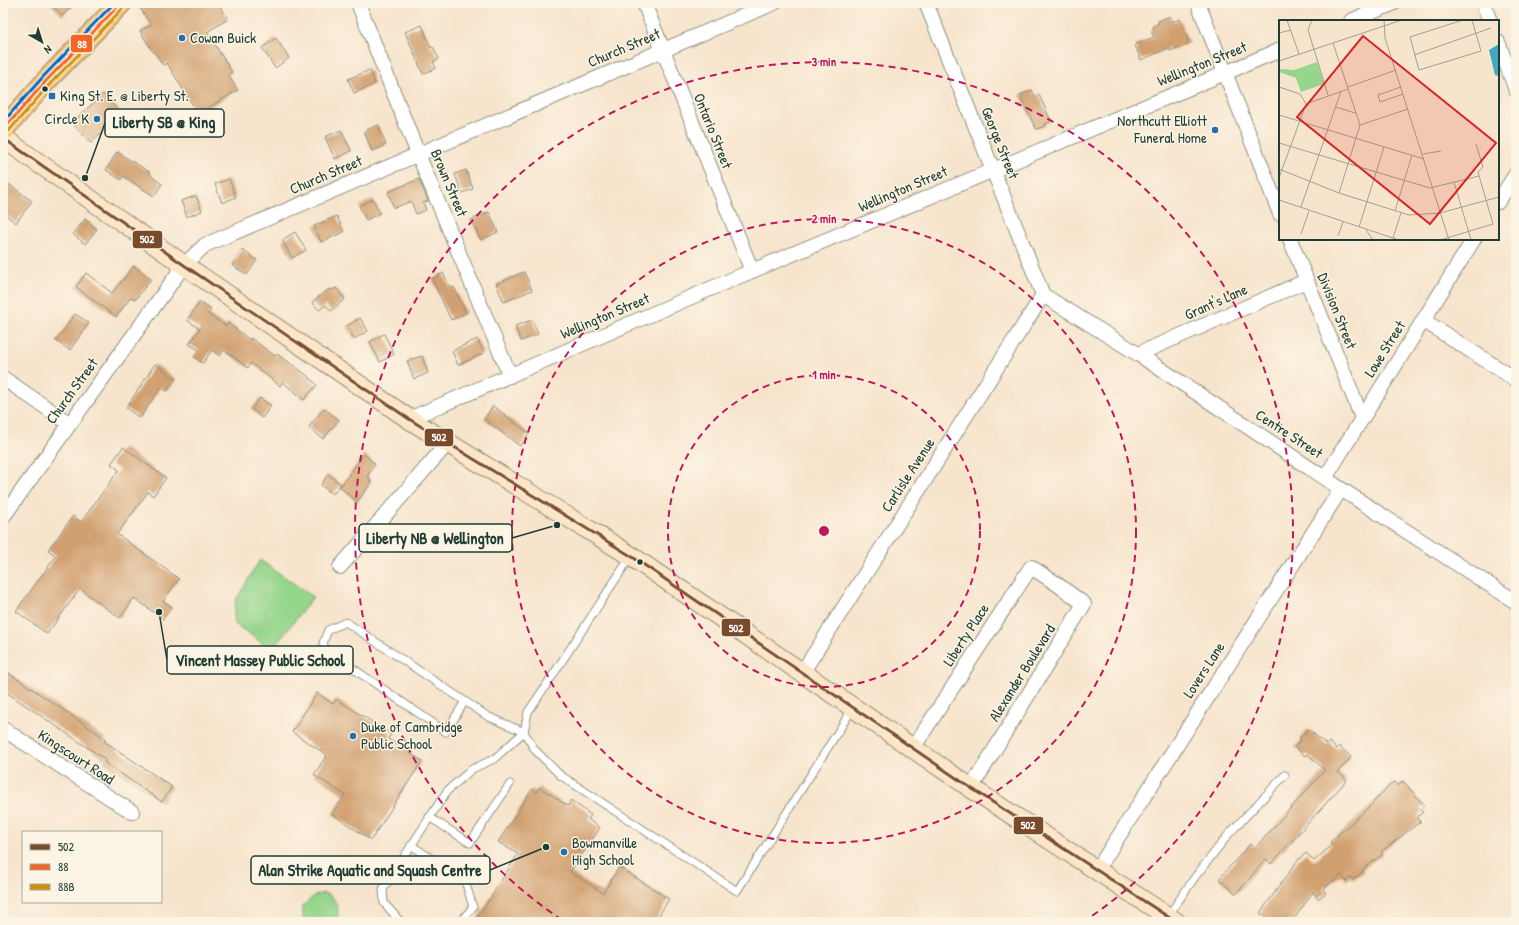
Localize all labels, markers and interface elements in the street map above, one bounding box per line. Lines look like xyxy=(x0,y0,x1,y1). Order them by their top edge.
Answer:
inset map xyxy=(1279,20,1499,240)
north arrow xyxy=(22,22,62,62)
street label: Church Street xyxy=(584,23,664,72)
place label: Cowan Buick xyxy=(190,27,256,48)
marker: Cowan Buick xyxy=(177,33,187,43)
line badge: 88 xyxy=(70,34,93,53)
street label: Wellington Street xyxy=(1154,36,1250,91)
text: 88 xyxy=(77,37,87,51)
text: N xyxy=(42,42,55,57)
text: 3 min xyxy=(812,53,837,70)
unlabelled marker xyxy=(40,84,50,94)
place label: King St. E. @ Liberty St. xyxy=(60,85,189,106)
street label: Ontario Street xyxy=(689,90,738,172)
marker: King St. E. @ Liberty St. xyxy=(47,91,57,101)
street label: George Street xyxy=(976,104,1025,183)
place label: Circle K xyxy=(45,108,89,129)
callout: Liberty SB @ King xyxy=(105,109,224,137)
place label: Northcutt Elliott Funeral Home xyxy=(1117,110,1208,148)
text: Liberty SB @ King xyxy=(113,111,215,134)
marker: Circle K xyxy=(92,114,102,124)
marker: Northcutt Elliott Funeral Home xyxy=(1210,125,1220,135)
street label: Brown Street xyxy=(426,146,473,221)
street label: Church Street xyxy=(286,150,366,199)
street label: Wellington Street xyxy=(855,160,951,217)
text: 2 min xyxy=(812,210,837,227)
line badge: 502 xyxy=(132,230,163,249)
text: 502 xyxy=(140,232,155,246)
street label: Division Street xyxy=(1313,270,1363,353)
street label: Grant's Lane xyxy=(1181,278,1251,325)
street label: Wellington Street xyxy=(557,287,653,344)
street label: Lowe Street xyxy=(1359,316,1411,381)
street label: Church Street xyxy=(41,353,103,428)
text: 1 min xyxy=(812,366,836,383)
street label: Centre Street xyxy=(1252,404,1328,464)
line badge: 502 xyxy=(424,428,454,447)
text: 502 xyxy=(432,430,447,444)
street label: Carlisle Avenue xyxy=(876,434,939,516)
callout: Liberty NB @ Wellington xyxy=(359,524,512,552)
centre of rings xyxy=(817,524,831,538)
text: Liberty NB @ Wellington xyxy=(366,527,504,550)
unlabelled marker xyxy=(635,557,645,567)
street label: Liberty Place xyxy=(938,599,994,670)
line badge: 502 xyxy=(721,618,751,637)
street label: Alexander Boulevard xyxy=(983,620,1060,725)
text: 502 xyxy=(729,621,744,635)
street label: Lovers Lane xyxy=(1178,638,1230,702)
callout: Vincent Massey Public School xyxy=(167,646,353,674)
text: Vincent Massey Public School xyxy=(175,649,346,672)
place label: Duke of Cambridge Public School xyxy=(361,716,463,754)
street label: Kingscourt Road xyxy=(34,724,119,789)
marker: Duke of Cambridge Public School xyxy=(348,731,358,741)
line badge: 502 xyxy=(1013,816,1044,835)
text: 502 xyxy=(1021,818,1036,832)
legend xyxy=(22,831,162,903)
place label: Bowmanville High School xyxy=(572,832,637,870)
text: 502 xyxy=(58,838,74,855)
marker: Bowmanville High School xyxy=(559,847,569,857)
callout: Alan Strike Aquatic and Squash Centre xyxy=(251,856,490,884)
text: 88 xyxy=(58,858,68,875)
text: Alan Strike Aquatic and Squash Centre xyxy=(258,859,482,882)
text: 88B xyxy=(58,878,74,895)

